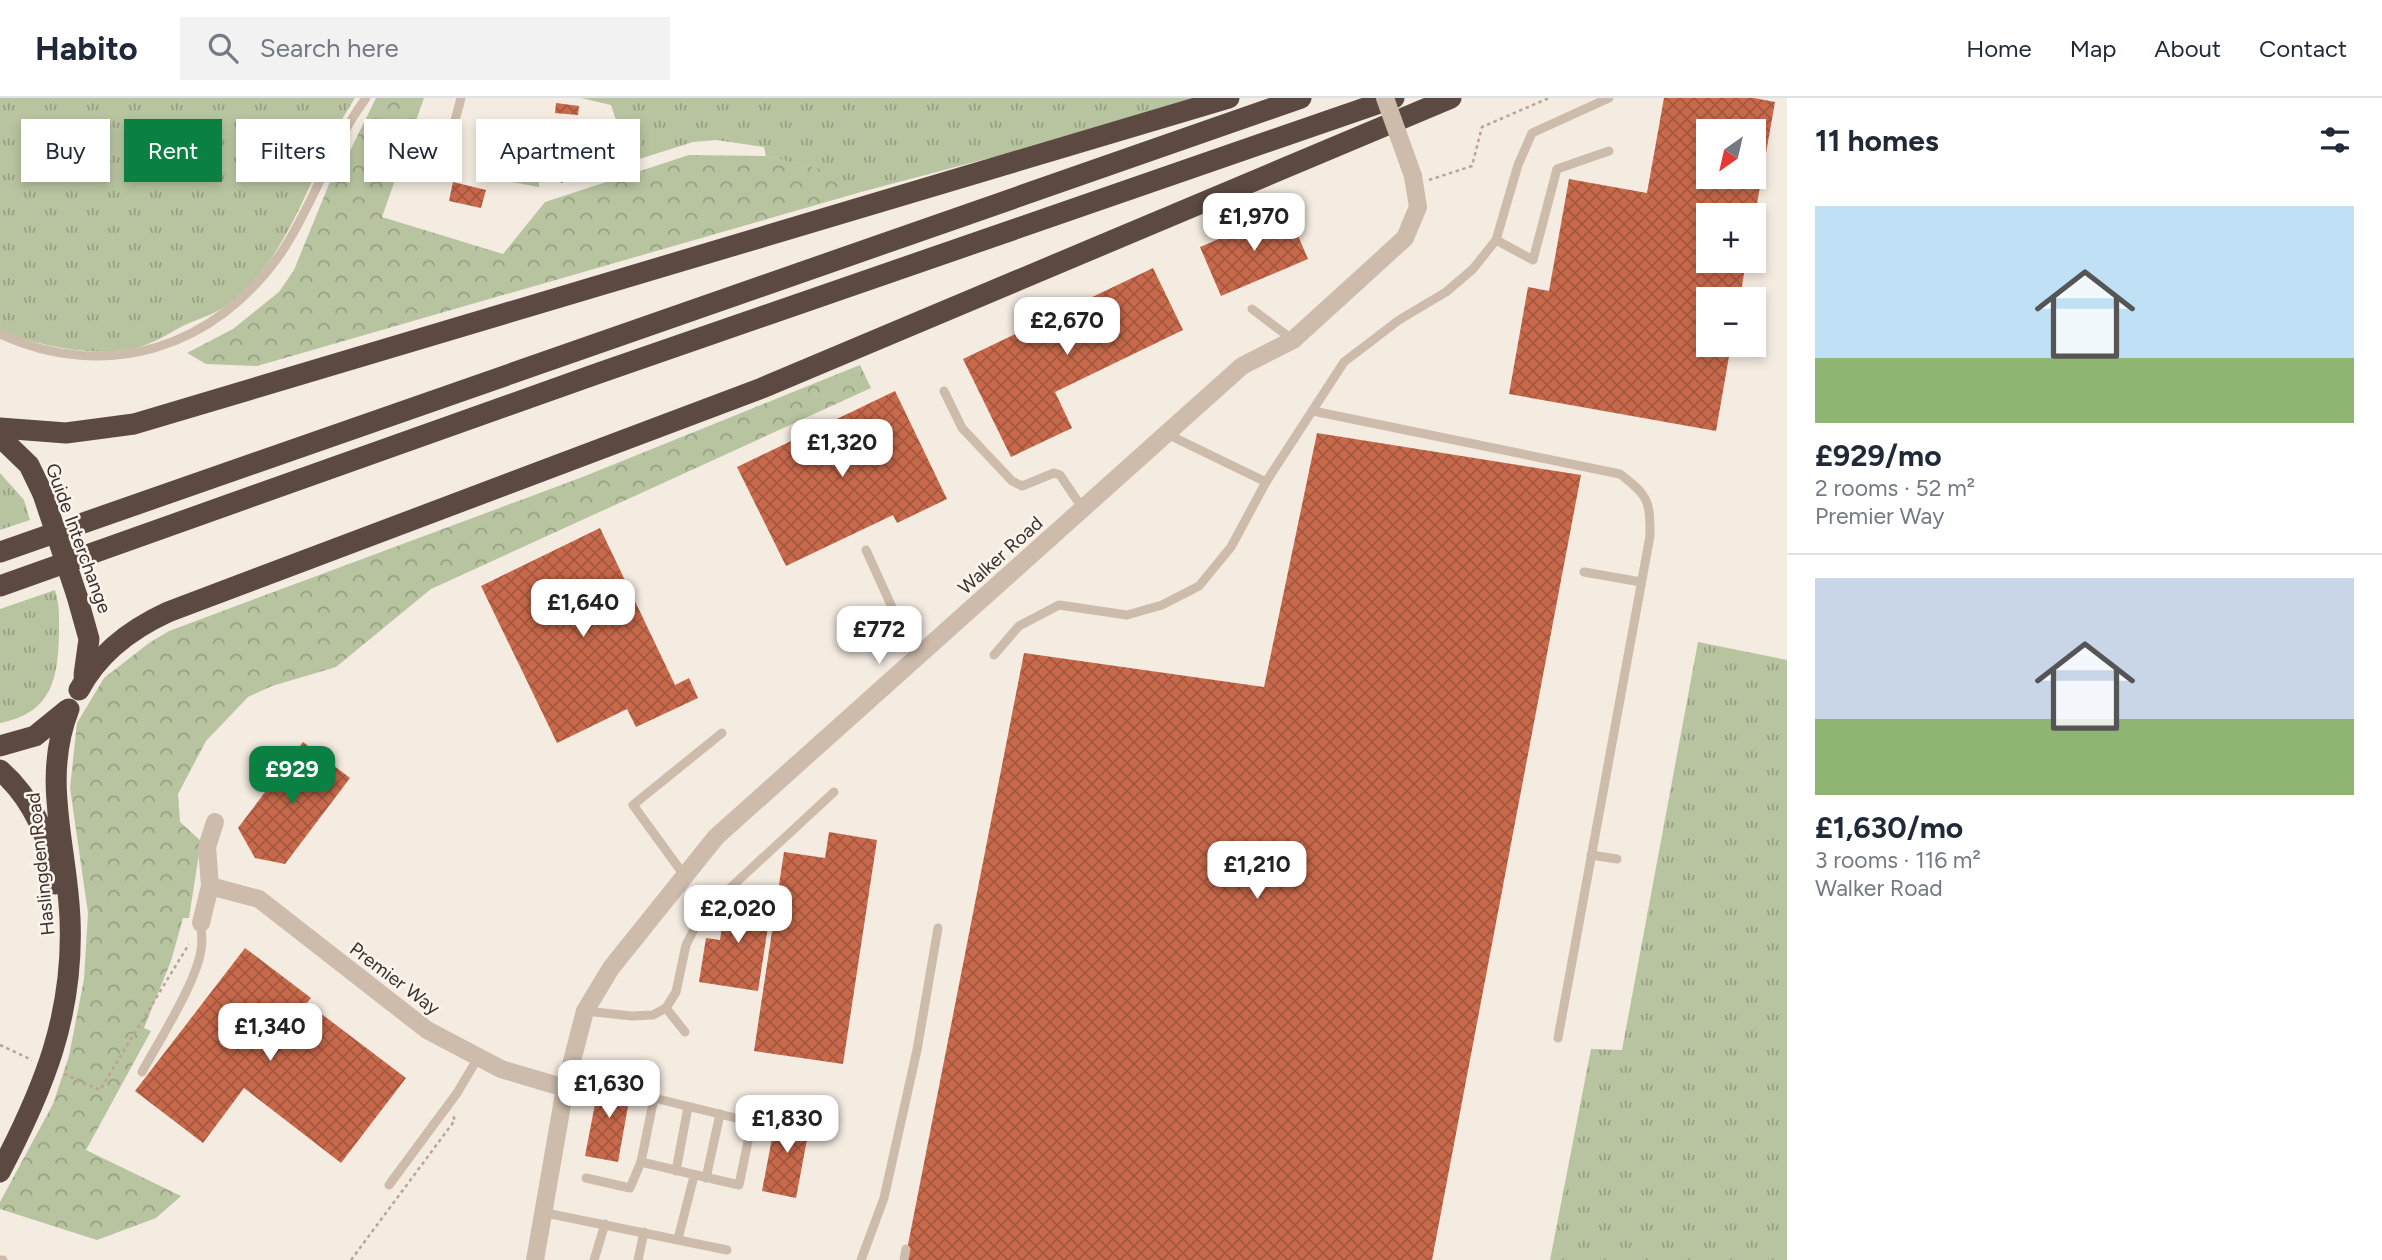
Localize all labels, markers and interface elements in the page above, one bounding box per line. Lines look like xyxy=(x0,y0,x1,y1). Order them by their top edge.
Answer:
search box xyxy=(180,17,670,80)
text: Habito xyxy=(35,29,138,68)
icon: search xyxy=(204,29,242,67)
text: Search here xyxy=(260,32,399,64)
text: Home xyxy=(1966,34,2032,63)
text: Map xyxy=(2070,34,2116,63)
text: About xyxy=(2154,34,2221,63)
text: Contact xyxy=(2259,34,2347,63)
chip: Buy xyxy=(21,119,110,182)
chip: Rent xyxy=(124,119,222,182)
chip: Filters xyxy=(236,119,350,182)
chip: New xyxy=(364,119,462,182)
chip: Apartment xyxy=(476,119,640,182)
north arrow xyxy=(1696,119,1766,189)
map controls xyxy=(1696,119,1766,357)
icon: filters xyxy=(2316,121,2354,159)
text: 11 homes xyxy=(1815,122,1939,159)
pin: £1,970 xyxy=(1197,194,1311,253)
text: £1,970 xyxy=(1219,202,1289,230)
button: + xyxy=(1696,203,1766,273)
icon: home xyxy=(2022,251,2148,377)
button: − xyxy=(1696,287,1766,357)
pin: £2,670 xyxy=(1010,298,1124,357)
text: £2,670 xyxy=(1030,306,1104,334)
pin: £1,320 xyxy=(785,420,899,479)
text: £1,320 xyxy=(807,428,877,456)
text: £929/mo xyxy=(1815,437,1942,474)
street label: Guide Interchange xyxy=(41,460,116,616)
text: 2 rooms · 52 m² xyxy=(1815,474,1975,502)
text: Premier Way xyxy=(1815,502,1944,530)
street label: Walker Road xyxy=(953,512,1047,599)
pin: £1,640 xyxy=(526,580,640,639)
text: £1,640 xyxy=(547,588,619,616)
pin: £772 xyxy=(838,606,920,666)
text: £772 xyxy=(853,615,905,643)
icon: home xyxy=(2022,623,2148,749)
pin: £929 xyxy=(251,746,333,806)
text: £929 xyxy=(265,755,319,783)
street label: Haslingden Road xyxy=(22,791,59,937)
text: £1,630/mo xyxy=(1815,809,1963,846)
pin: £1,210 xyxy=(1200,842,1314,901)
text: 3 rooms · 116 m² xyxy=(1815,846,1981,874)
text: £1,210 xyxy=(1223,850,1291,878)
text: Walker Road xyxy=(1815,874,1943,902)
pin: £2,020 xyxy=(681,886,795,945)
text: £2,020 xyxy=(700,894,776,922)
street label: Premier Way xyxy=(345,937,444,1020)
pin: £1,340 xyxy=(213,1004,327,1063)
text: £1,340 xyxy=(234,1012,306,1040)
pin: £1,630 xyxy=(552,1060,666,1120)
text: £1,630 xyxy=(574,1069,644,1097)
pin: £1,830 xyxy=(730,1096,844,1155)
text: £1,830 xyxy=(751,1104,823,1132)

